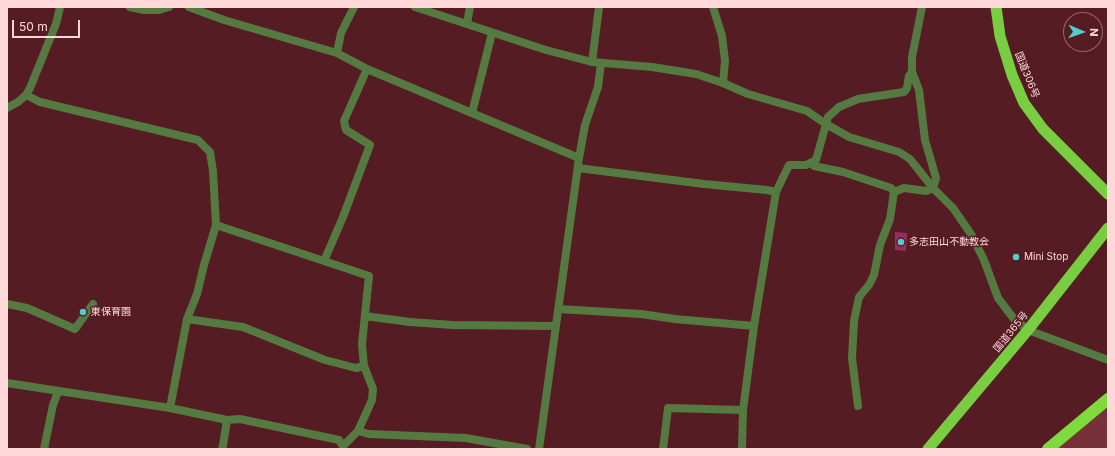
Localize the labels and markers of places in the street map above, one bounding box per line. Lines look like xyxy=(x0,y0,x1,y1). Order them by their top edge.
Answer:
place label: 多志田山不動教会 xyxy=(909,236,989,248)
marker: 多志田山不動教会 xyxy=(896,237,906,247)
place label: Mini Stop xyxy=(1024,251,1068,263)
marker: Mini Stop xyxy=(1011,252,1021,262)
place label: 東保育園 xyxy=(91,306,131,318)
marker: 東保育園 xyxy=(78,307,88,317)

